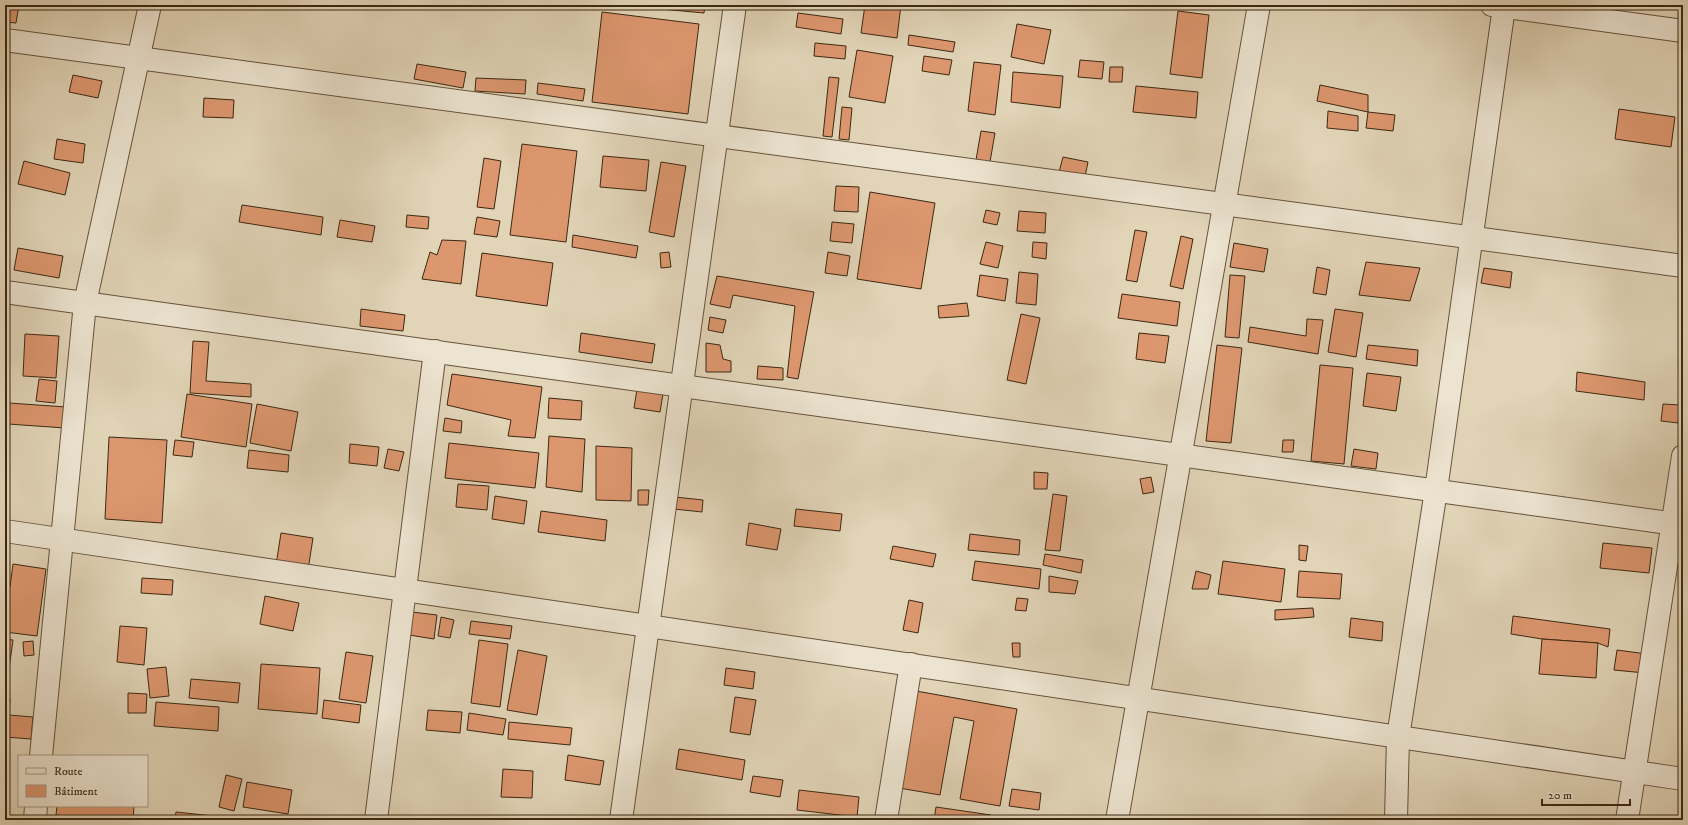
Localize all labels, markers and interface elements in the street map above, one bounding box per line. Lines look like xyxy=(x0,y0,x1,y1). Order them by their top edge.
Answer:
legend xyxy=(18,755,148,807)
text: Route xyxy=(54,764,82,779)
scale bar xyxy=(1542,781,1630,807)
text: Bâtiment xyxy=(54,784,98,799)
text: 20 m xyxy=(1548,788,1572,803)

